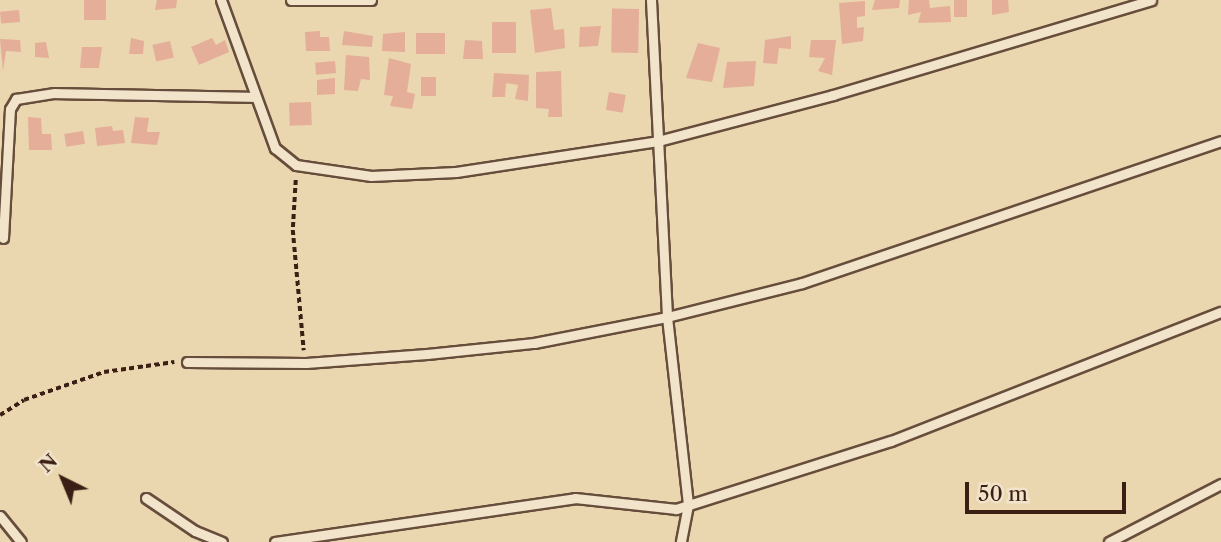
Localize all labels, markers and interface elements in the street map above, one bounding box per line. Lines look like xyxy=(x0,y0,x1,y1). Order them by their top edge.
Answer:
north arrow xyxy=(28,444,98,514)
text: N xyxy=(34,449,62,477)
scale bar xyxy=(969,468,1130,512)
text: 50 m xyxy=(978,481,1028,506)

